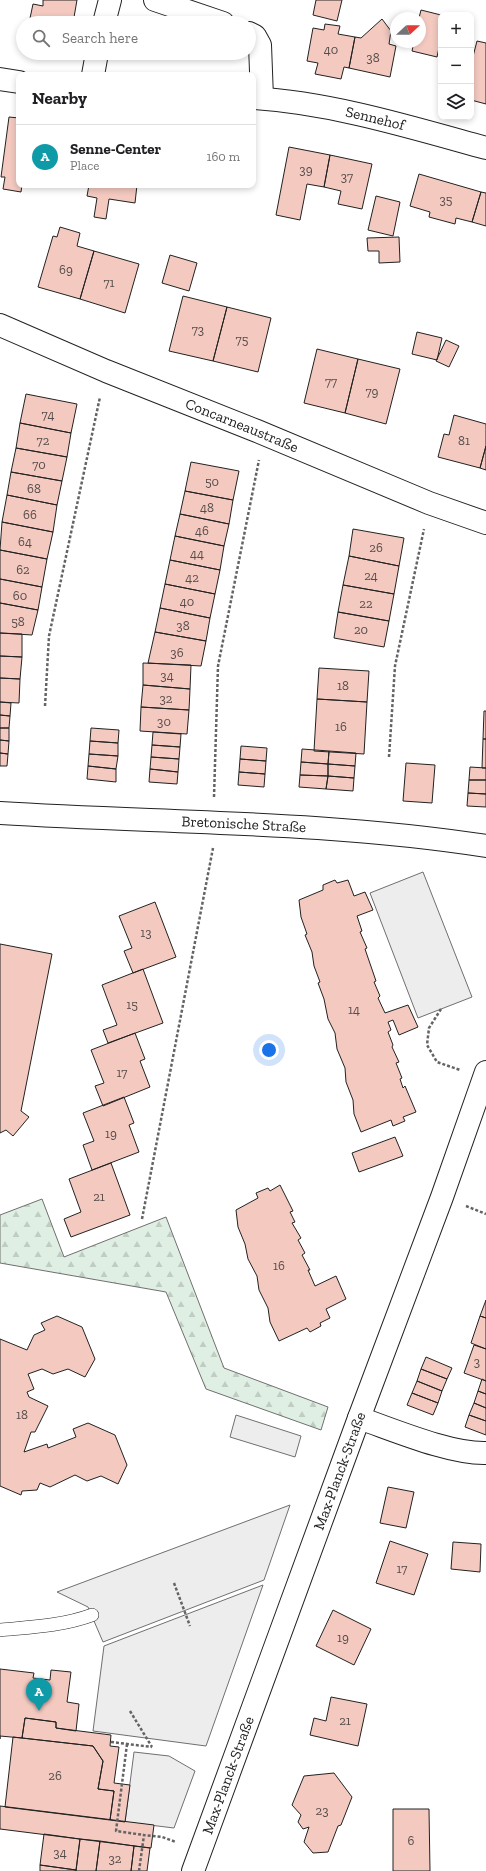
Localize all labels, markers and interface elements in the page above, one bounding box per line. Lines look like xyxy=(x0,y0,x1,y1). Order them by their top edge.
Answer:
north arrow xyxy=(390,12,426,48)
map controls xyxy=(438,12,474,120)
button: + xyxy=(438,12,474,48)
search box xyxy=(16,16,256,60)
icon: search xyxy=(30,27,52,49)
text: Search here xyxy=(62,29,138,47)
house number: 40 xyxy=(324,42,338,57)
button: − xyxy=(438,48,474,84)
house number: 38 xyxy=(366,50,380,65)
button: layers xyxy=(438,84,474,120)
text: Nearby xyxy=(32,88,87,108)
street label: Sennehof xyxy=(344,103,408,135)
text: Senne-Center xyxy=(70,140,161,158)
text: A xyxy=(41,149,49,164)
text: 160 m xyxy=(206,149,240,164)
text: Place xyxy=(70,158,99,173)
house number: 39 xyxy=(299,162,313,177)
house number: 37 xyxy=(341,169,353,184)
house number: 35 xyxy=(439,192,453,207)
house number: 69 xyxy=(59,262,73,277)
house number: 71 xyxy=(103,275,115,290)
house number: 73 xyxy=(192,322,204,337)
house number: 75 xyxy=(236,332,249,347)
house number: 77 xyxy=(325,374,337,389)
house number: 79 xyxy=(365,384,379,399)
street label: Concarneaustraße xyxy=(183,394,301,456)
house number: 74 xyxy=(42,407,54,422)
house number: 72 xyxy=(37,433,50,448)
house number: 81 xyxy=(458,433,470,448)
house number: 70 xyxy=(32,457,46,472)
house number: 50 xyxy=(205,474,219,489)
house number: 68 xyxy=(27,481,41,496)
house number: 48 xyxy=(200,500,214,515)
house number: 66 xyxy=(23,507,37,522)
house number: 46 xyxy=(195,523,209,538)
house number: 64 xyxy=(18,534,32,549)
house number: 26 xyxy=(369,540,383,555)
house number: 44 xyxy=(190,546,204,561)
house number: 62 xyxy=(16,562,30,577)
house number: 24 xyxy=(364,568,378,583)
house number: 42 xyxy=(185,570,199,585)
house number: 60 xyxy=(13,588,27,603)
house number: 40 xyxy=(180,594,194,609)
house number: 22 xyxy=(359,596,373,611)
house number: 58 xyxy=(11,614,25,629)
house number: 38 xyxy=(176,618,190,633)
house number: 20 xyxy=(354,622,368,637)
house number: 36 xyxy=(170,645,184,660)
house number: 34 xyxy=(160,668,174,683)
house number: 18 xyxy=(337,678,349,693)
house number: 32 xyxy=(159,691,173,706)
house number: 30 xyxy=(157,714,171,729)
house number: 16 xyxy=(335,719,347,734)
street label: Bretonische Straße xyxy=(181,812,307,836)
house number: 13 xyxy=(140,925,152,940)
house number: 15 xyxy=(126,997,138,1012)
house number: 14 xyxy=(348,1002,360,1017)
your location xyxy=(259,1040,279,1060)
house number: 17 xyxy=(117,1065,127,1080)
house number: 19 xyxy=(105,1126,117,1141)
house number: 21 xyxy=(93,1189,105,1204)
house number: 16 xyxy=(273,1258,285,1273)
house number: 3 xyxy=(474,1354,480,1369)
house number: 18 xyxy=(16,1407,28,1422)
street label: Max-Planck-Straße xyxy=(310,1410,369,1532)
house number: 17 xyxy=(397,1561,407,1576)
house number: 19 xyxy=(337,1630,349,1645)
pin: A xyxy=(26,1678,52,1711)
house number: 21 xyxy=(339,1713,351,1728)
street label: Max-Planck-Straße xyxy=(198,1714,258,1837)
house number: 26 xyxy=(48,1768,62,1783)
house number: 23 xyxy=(315,1803,329,1818)
house number: 6 xyxy=(408,1833,415,1848)
house number: 34 xyxy=(53,1845,67,1860)
house number: 32 xyxy=(108,1851,122,1866)

